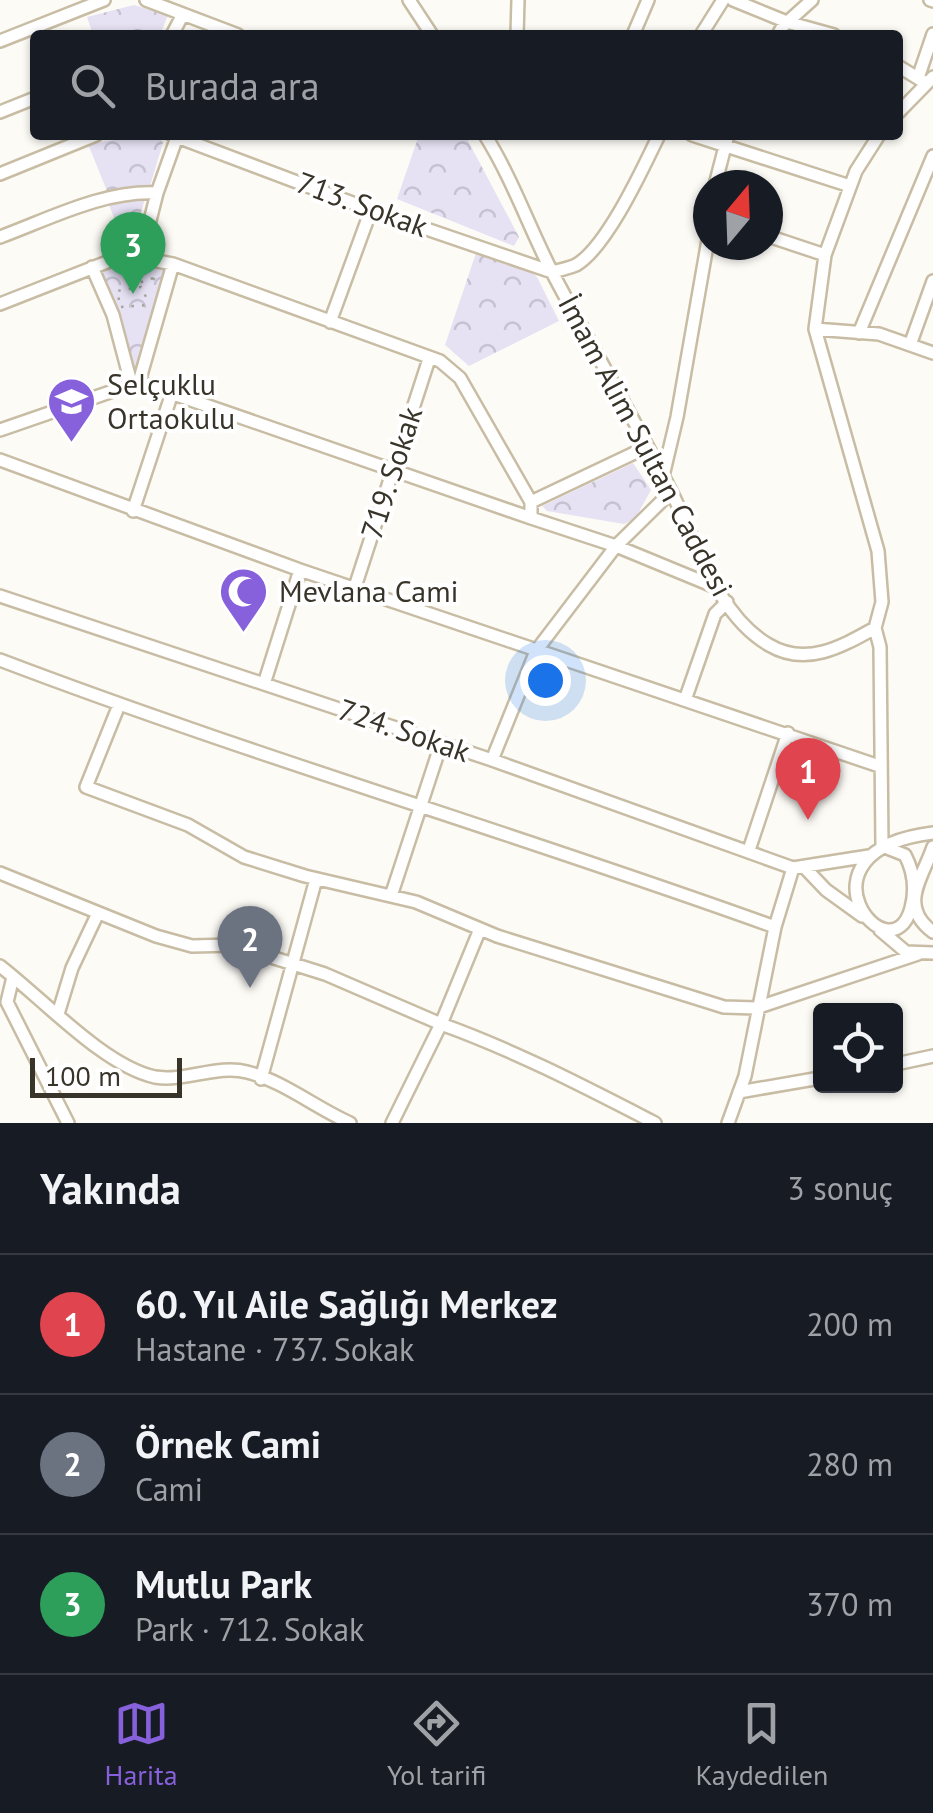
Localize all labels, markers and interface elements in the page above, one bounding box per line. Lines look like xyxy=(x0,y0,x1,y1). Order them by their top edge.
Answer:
search box xyxy=(30,30,903,140)
icon: search xyxy=(65,58,120,113)
text: Burada ara xyxy=(145,61,320,110)
street label: 713. Sokak xyxy=(292,162,434,246)
north arrow xyxy=(693,170,783,260)
pin: 3 xyxy=(100,212,166,294)
street label: İmam Alim Sultan Caddesi xyxy=(550,288,742,603)
place label: Selçuklu Ortaokulu xyxy=(107,364,235,437)
school or university icon: Selçuklu Ortaokulu xyxy=(46,376,98,444)
street label: 719. Sokak xyxy=(351,401,430,544)
mosque icon: Mevlana Cami xyxy=(218,566,270,634)
place label: Mevlana Cami xyxy=(279,571,459,610)
your location xyxy=(520,655,571,706)
street label: 724. Sokak xyxy=(333,689,476,770)
pin: 1 xyxy=(776,738,840,820)
pin: 2 xyxy=(218,906,282,988)
map controls xyxy=(813,1003,903,1093)
button: locate xyxy=(813,1003,903,1093)
scale bar xyxy=(30,1053,182,1098)
text: 100 m xyxy=(45,1057,121,1094)
text: Yakında xyxy=(40,1161,181,1216)
text: 3 sonuç xyxy=(787,1167,893,1209)
text: 60. Yıl Aile Sağlığı Merkez xyxy=(135,1279,557,1328)
text: 1 xyxy=(63,1303,82,1345)
text: 200 m xyxy=(806,1303,893,1345)
text: Hastane · 737. Sokak xyxy=(135,1328,414,1370)
text: Örnek Cami xyxy=(135,1419,321,1468)
text: 2 xyxy=(63,1443,82,1485)
text: 280 m xyxy=(806,1443,893,1485)
text: Cami xyxy=(135,1468,203,1510)
text: Mutlu Park xyxy=(135,1559,312,1608)
text: 3 xyxy=(63,1583,82,1625)
text: 370 m xyxy=(806,1583,893,1625)
text: Park · 712. Sokak xyxy=(135,1608,364,1650)
tab: Harita xyxy=(105,1696,178,1793)
tab: Yol tarifi xyxy=(387,1696,486,1793)
tab: Kaydedilen xyxy=(696,1696,828,1793)

